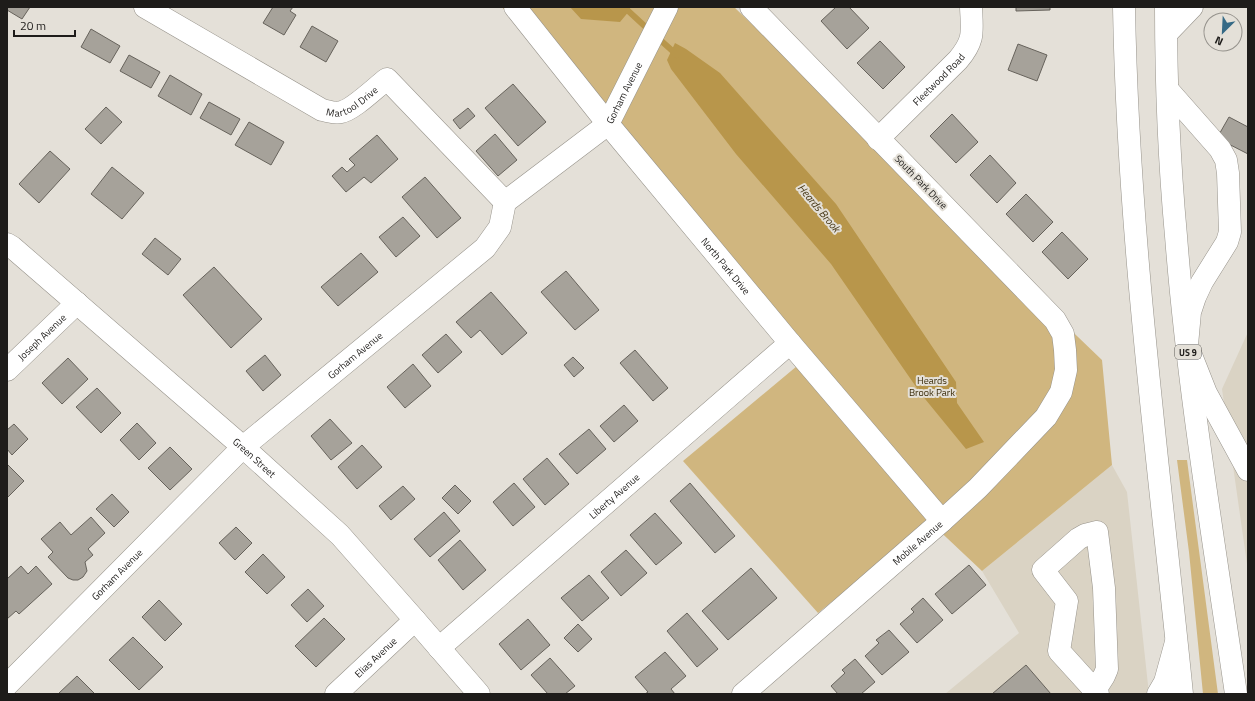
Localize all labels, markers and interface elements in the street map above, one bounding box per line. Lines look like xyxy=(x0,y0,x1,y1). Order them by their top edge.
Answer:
scale bar xyxy=(14,12,75,38)
north arrow xyxy=(1203,12,1243,52)
text: 20 m xyxy=(20,16,46,35)
text: N xyxy=(1212,32,1226,50)
street label: Fleetwood Road xyxy=(909,50,968,109)
street label: Gorham Avenue xyxy=(602,59,646,126)
street label: Martool Drive xyxy=(325,82,381,120)
street label: South Park Drive xyxy=(891,152,951,212)
water label: Heards Brook xyxy=(794,180,845,237)
street label: North Park Drive xyxy=(698,234,754,298)
street label: Joseph Avenue xyxy=(14,310,69,364)
street label: Gorham Avenue xyxy=(324,328,386,382)
road number: US 9 xyxy=(1175,345,1201,359)
park label: Heards Brook Park xyxy=(909,373,955,400)
street label: Green Street xyxy=(230,434,280,481)
street label: Liberty Avenue xyxy=(586,470,643,522)
street label: Mobile Avenue xyxy=(889,516,946,568)
street label: Gorham Avenue xyxy=(88,545,146,603)
street label: Elias Avenue xyxy=(351,633,400,681)

